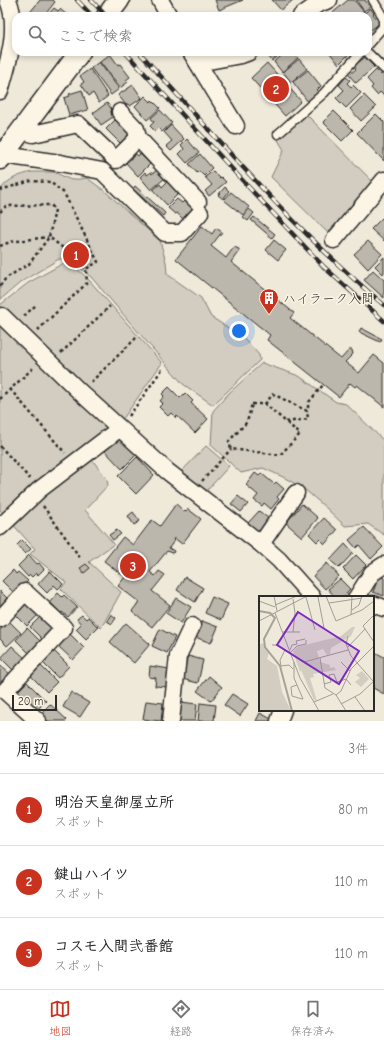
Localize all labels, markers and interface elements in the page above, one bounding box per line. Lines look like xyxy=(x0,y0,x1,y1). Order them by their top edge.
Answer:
search box xyxy=(12,12,372,56)
icon: search xyxy=(26,23,48,45)
text: ここで検索 xyxy=(58,27,133,45)
pin: 2 xyxy=(263,74,289,104)
pin: 1 xyxy=(63,240,89,270)
building icon: ハイラーク入間 xyxy=(258,287,280,315)
place label: ハイラーク入間 xyxy=(283,291,374,306)
your location xyxy=(229,321,249,341)
pin: 3 xyxy=(120,551,146,581)
inset map xyxy=(259,596,374,711)
scale bar xyxy=(12,693,57,712)
text: 20 m xyxy=(18,695,43,708)
text: 周辺 xyxy=(16,740,50,759)
text: 3件 xyxy=(348,741,368,756)
text: 明治天皇御屋立所 xyxy=(54,793,174,811)
text: 1 xyxy=(26,802,32,817)
text: 80 m xyxy=(338,802,368,817)
text: スポット xyxy=(54,814,106,829)
text: 鍵山ハイツ xyxy=(54,865,129,883)
text: 2 xyxy=(26,874,32,889)
text: 110 m xyxy=(335,874,368,889)
text: スポット xyxy=(54,886,106,901)
text: コスモ入間弐番館 xyxy=(54,937,173,955)
text: 3 xyxy=(26,946,32,961)
text: 110 m xyxy=(335,946,368,961)
text: スポット xyxy=(54,958,106,973)
tab: 地図 xyxy=(49,998,71,1038)
tab: 経路 xyxy=(170,998,192,1038)
tab: 保存済み xyxy=(291,998,335,1038)

